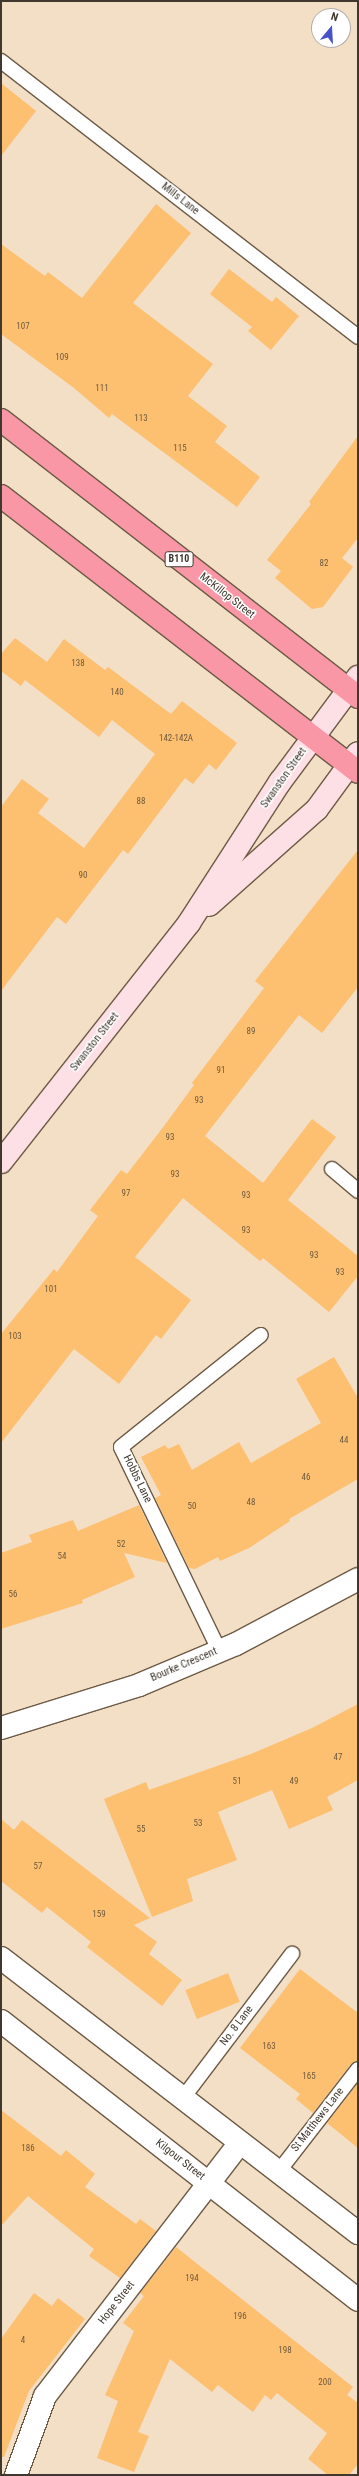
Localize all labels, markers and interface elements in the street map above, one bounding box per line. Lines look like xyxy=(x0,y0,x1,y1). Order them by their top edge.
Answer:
north arrow xyxy=(311,8,351,48)
text: N xyxy=(329,10,340,24)
street label: Mills Lane xyxy=(158,180,202,218)
house number: 107 xyxy=(16,321,30,331)
house number: 109 xyxy=(55,352,69,362)
house number: 111 xyxy=(95,383,109,393)
house number: 113 xyxy=(134,413,148,423)
house number: 115 xyxy=(173,443,187,453)
road number: B110 xyxy=(164,551,194,567)
house number: 82 xyxy=(320,558,328,568)
street label: McKillop Street xyxy=(197,570,257,622)
house number: 138 xyxy=(71,658,85,668)
house number: 140 xyxy=(110,687,124,697)
house number: 142-142A xyxy=(159,733,193,743)
street label: Swanston Street xyxy=(258,745,310,811)
house number: 88 xyxy=(137,796,145,806)
house number: 90 xyxy=(79,870,87,880)
street label: Swanston Street xyxy=(68,1010,122,1074)
house number: 89 xyxy=(247,1026,255,1036)
house number: 91 xyxy=(217,1065,225,1075)
house number: 93 xyxy=(195,1095,203,1105)
house number: 93 xyxy=(166,1132,174,1142)
house number: 93 xyxy=(171,1169,179,1179)
house number: 97 xyxy=(122,1188,130,1198)
house number: 93 xyxy=(242,1190,250,1200)
house number: 93 xyxy=(242,1225,250,1235)
house number: 93 xyxy=(310,1250,318,1260)
house number: 93 xyxy=(336,1267,344,1277)
house number: 101 xyxy=(44,1284,58,1294)
house number: 103 xyxy=(8,1331,22,1341)
house number: 44 xyxy=(340,1435,348,1445)
street label: Hobbs Lane xyxy=(120,1453,154,1505)
house number: 46 xyxy=(302,1472,310,1482)
house number: 48 xyxy=(247,1497,255,1507)
house number: 50 xyxy=(188,1501,196,1511)
house number: 52 xyxy=(117,1539,125,1549)
house number: 54 xyxy=(58,1551,66,1561)
house number: 56 xyxy=(9,1589,17,1599)
street label: Bourke Crescent xyxy=(149,1645,219,1685)
house number: 47 xyxy=(334,1752,342,1762)
house number: 51 xyxy=(233,1776,241,1786)
house number: 49 xyxy=(290,1776,298,1786)
house number: 53 xyxy=(194,1818,202,1828)
house number: 55 xyxy=(137,1824,145,1834)
house number: 57 xyxy=(34,1861,42,1871)
house number: 159 xyxy=(92,1909,106,1919)
street label: No. 8 Lane xyxy=(218,2003,256,2049)
house number: 163 xyxy=(262,2041,276,2051)
house number: 165 xyxy=(302,2071,316,2081)
street label: St Matthews Lane xyxy=(289,2085,347,2155)
street label: Kilgour Street xyxy=(153,2137,207,2183)
house number: 186 xyxy=(21,2143,35,2153)
house number: 194 xyxy=(185,2273,199,2283)
street label: Hope Street xyxy=(96,2279,138,2327)
house number: 196 xyxy=(233,2311,247,2321)
house number: 4 xyxy=(21,2335,25,2345)
house number: 198 xyxy=(278,2345,292,2355)
house number: 200 xyxy=(318,2377,332,2387)

